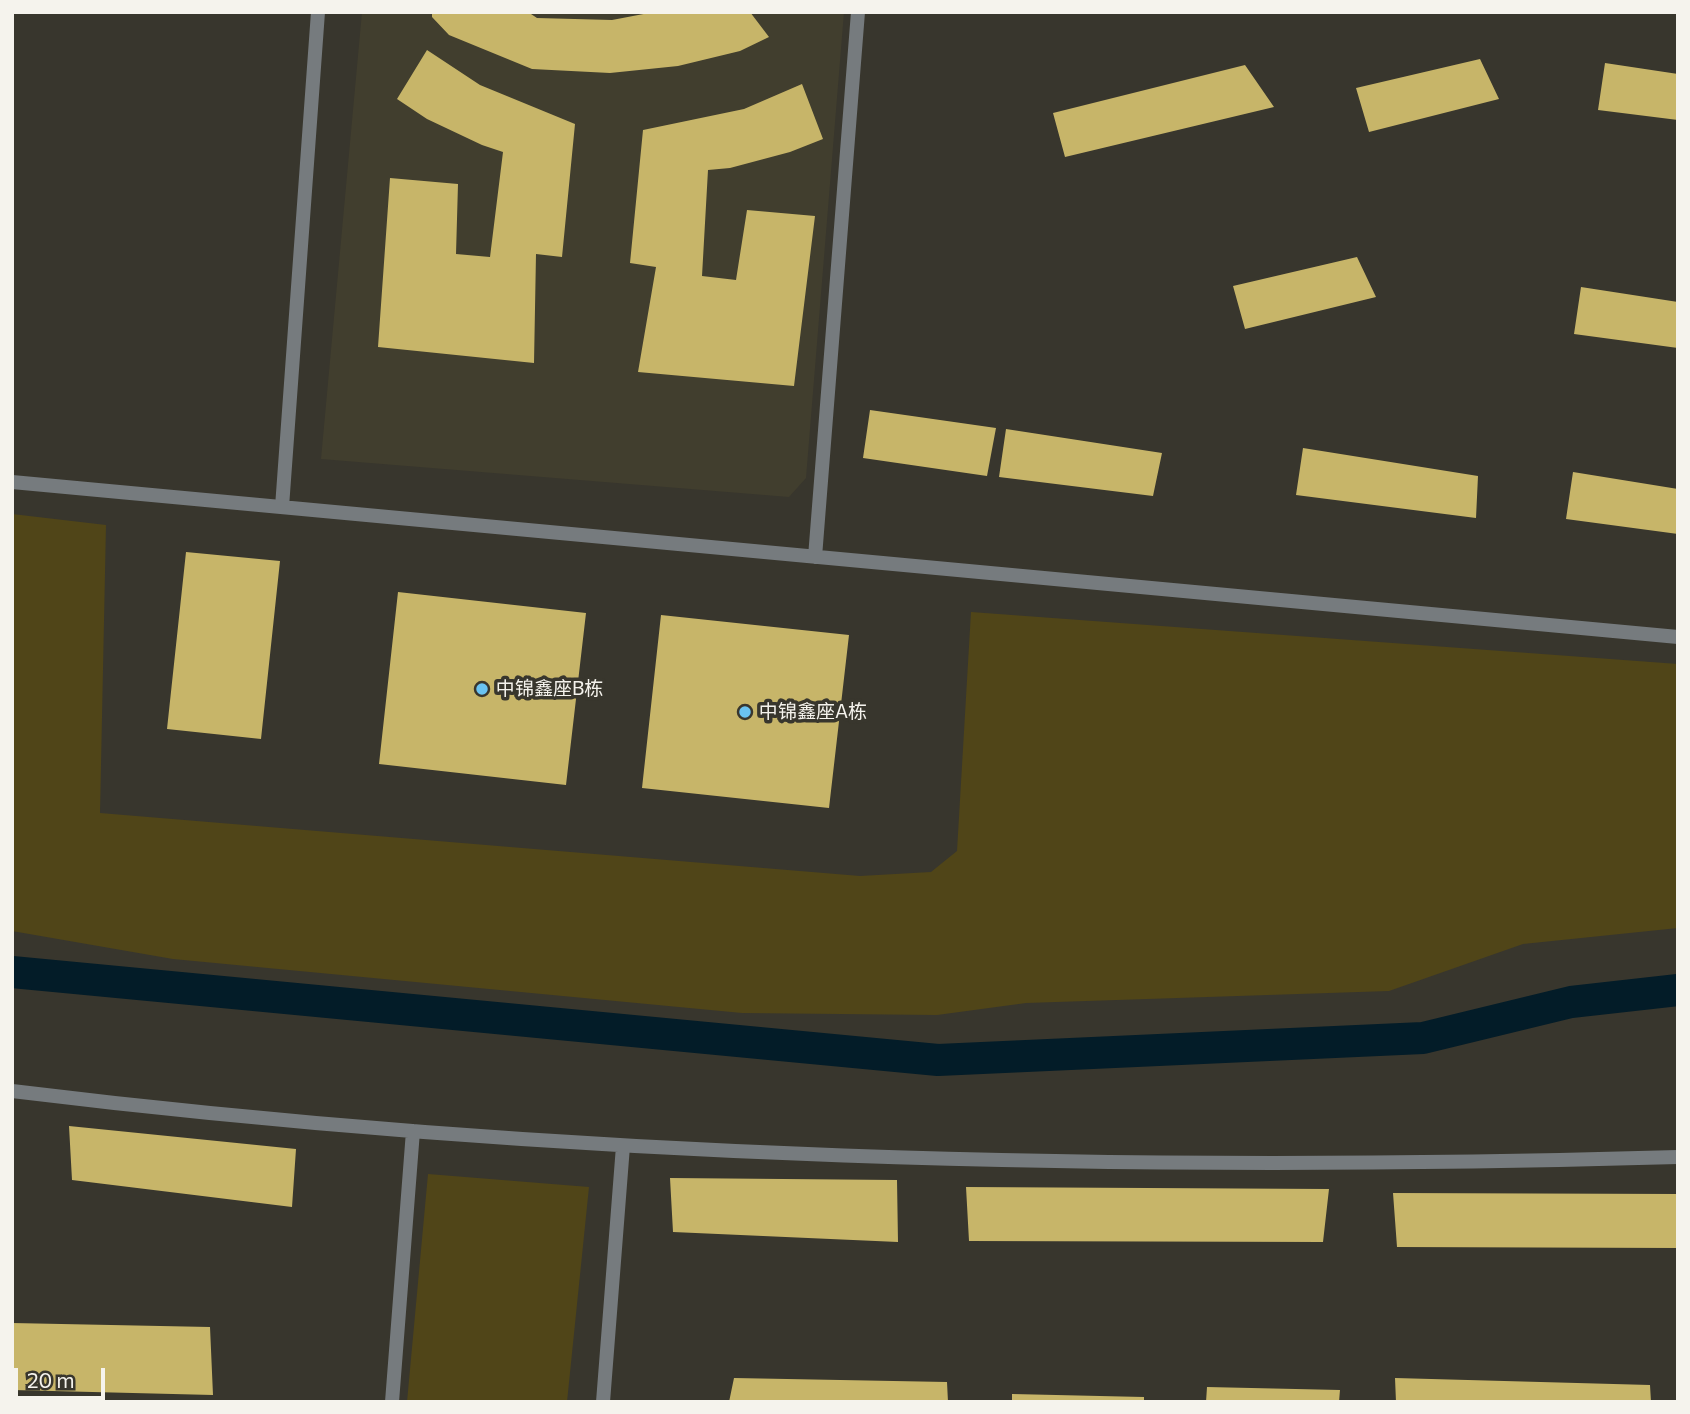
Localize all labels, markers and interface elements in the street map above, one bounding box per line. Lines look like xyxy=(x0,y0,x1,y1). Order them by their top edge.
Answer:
place label: 中锦鑫座B栋 xyxy=(496,678,603,700)
marker: 中锦鑫座B栋 xyxy=(474,681,490,697)
place label: 中锦鑫座A栋 xyxy=(759,701,867,723)
marker: 中锦鑫座A栋 xyxy=(737,704,753,720)
scale bar xyxy=(18,1354,108,1398)
text: 20 m xyxy=(27,1367,75,1392)

